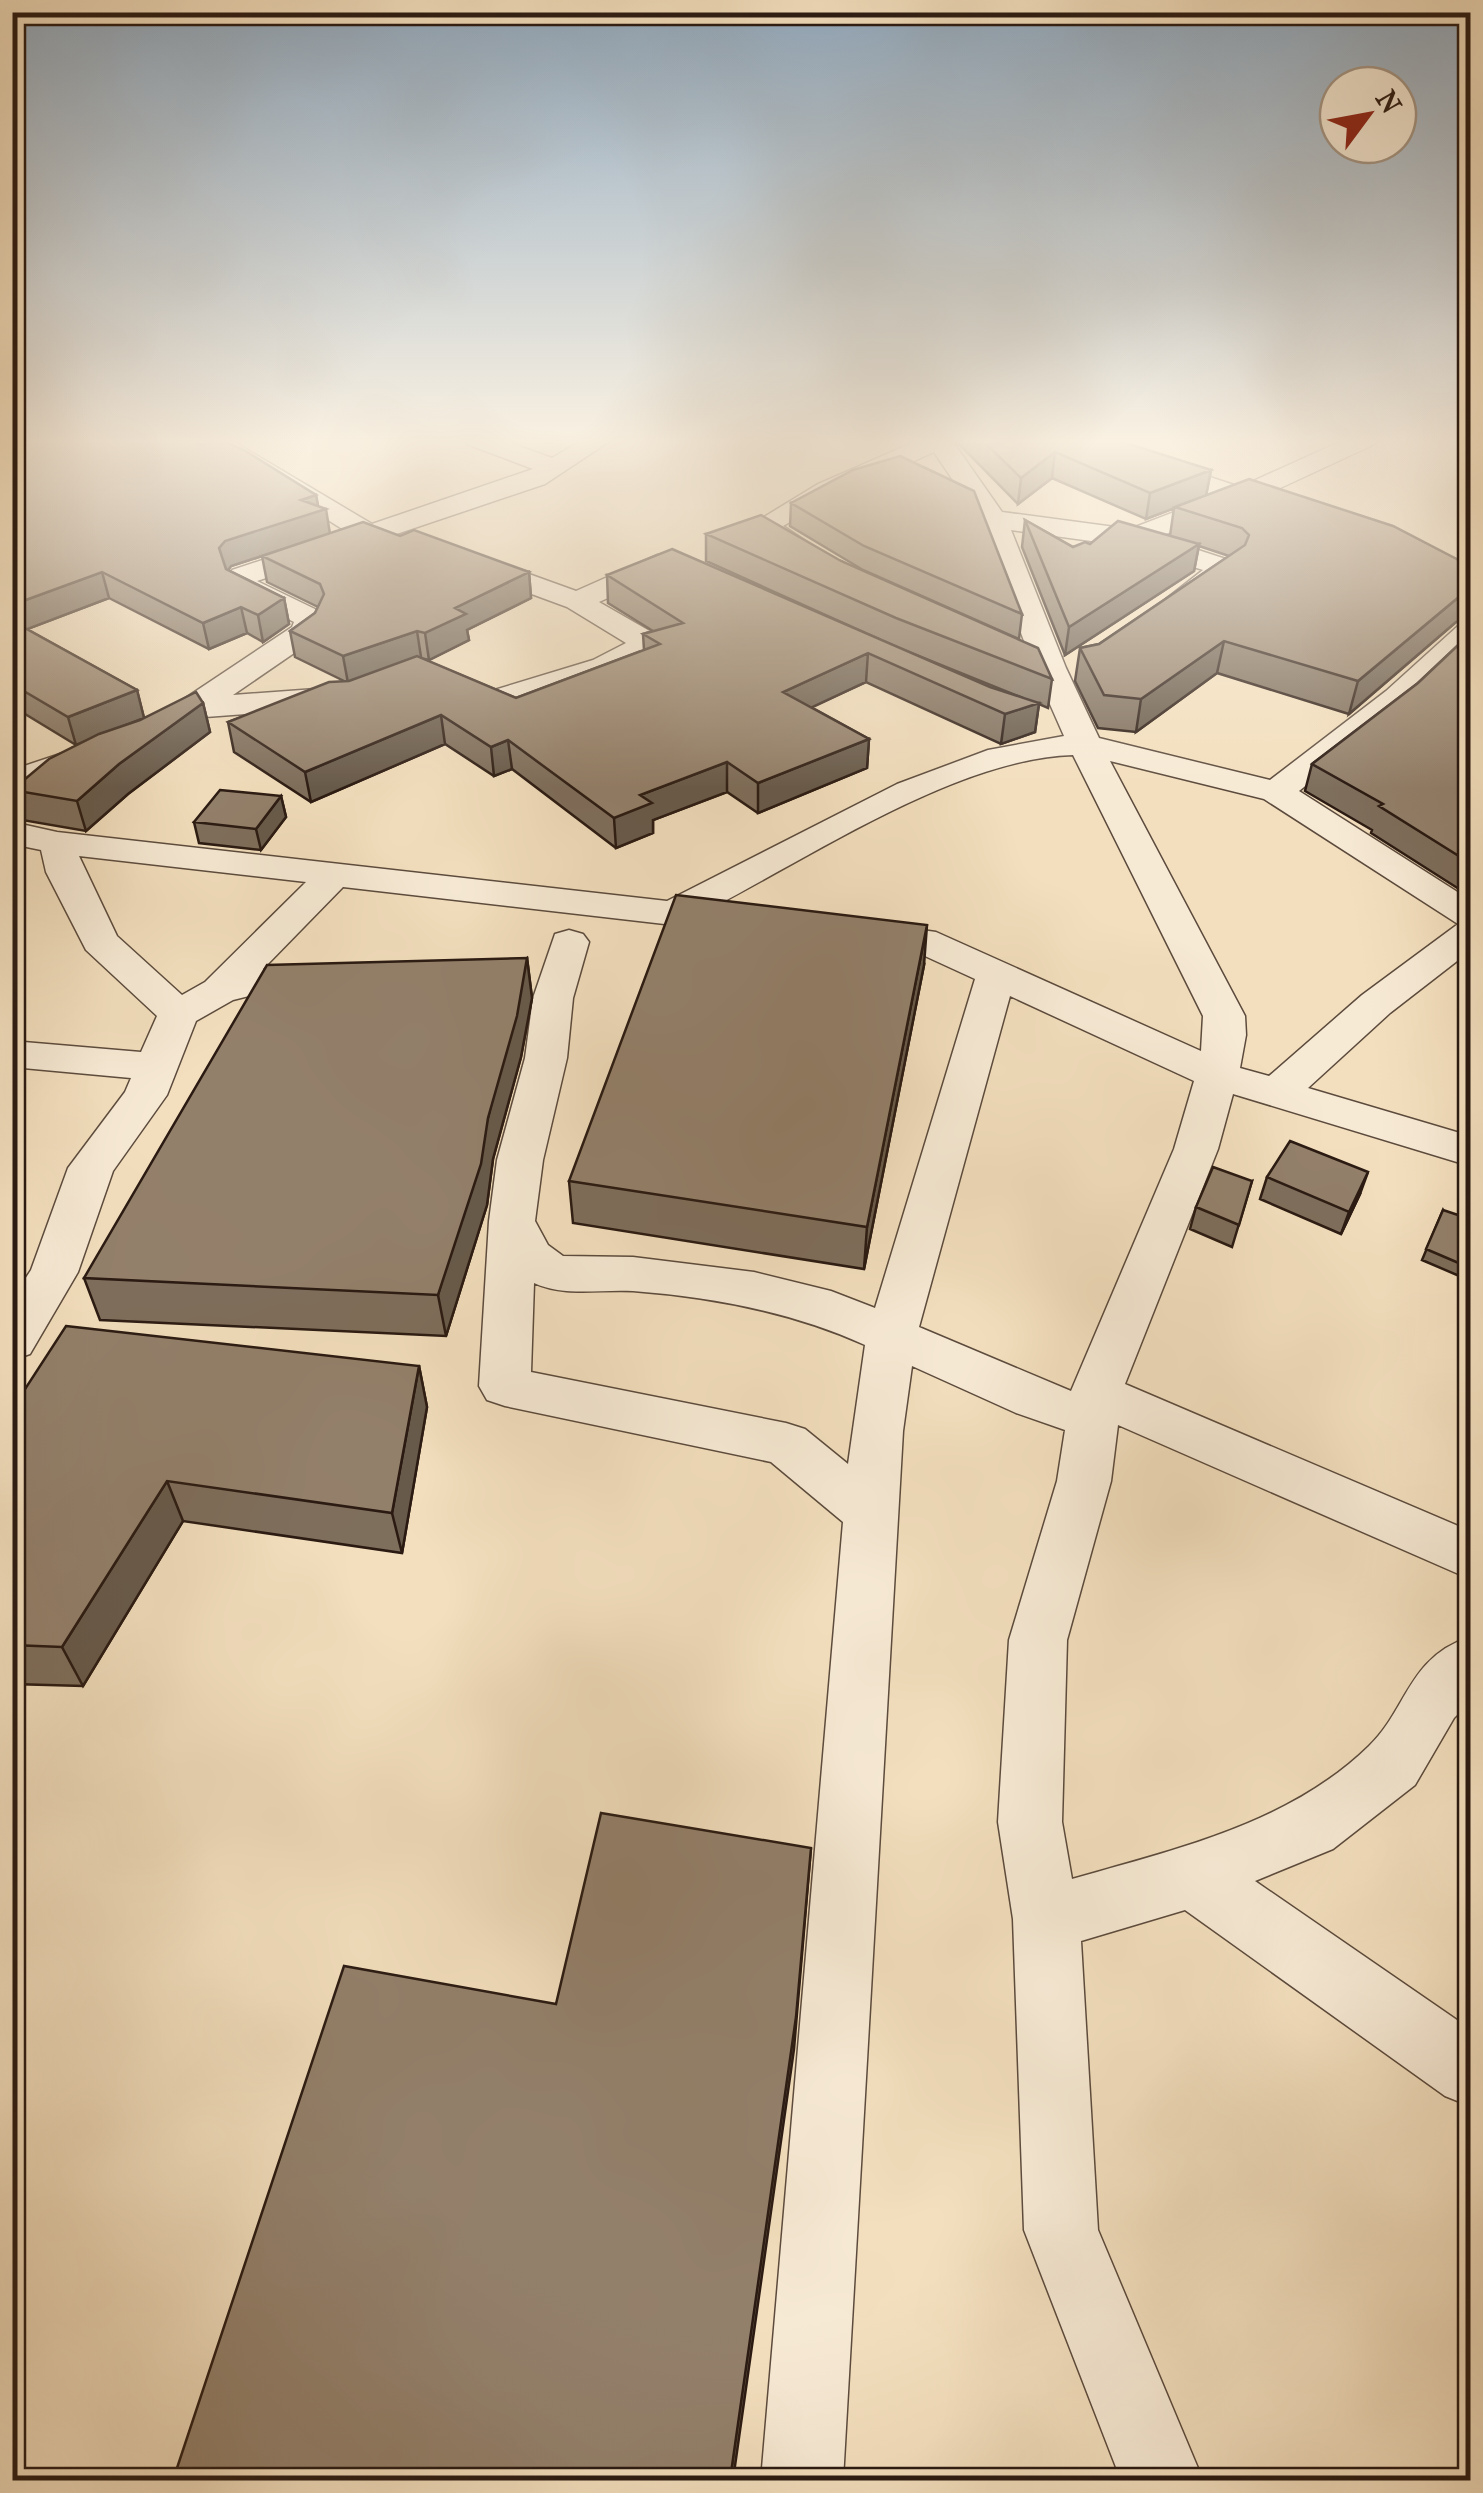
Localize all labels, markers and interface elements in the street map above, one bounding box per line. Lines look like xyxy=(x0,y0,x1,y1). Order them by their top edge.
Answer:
north arrow xyxy=(1318,65,1418,165)
text: N xyxy=(1369,84,1409,120)

